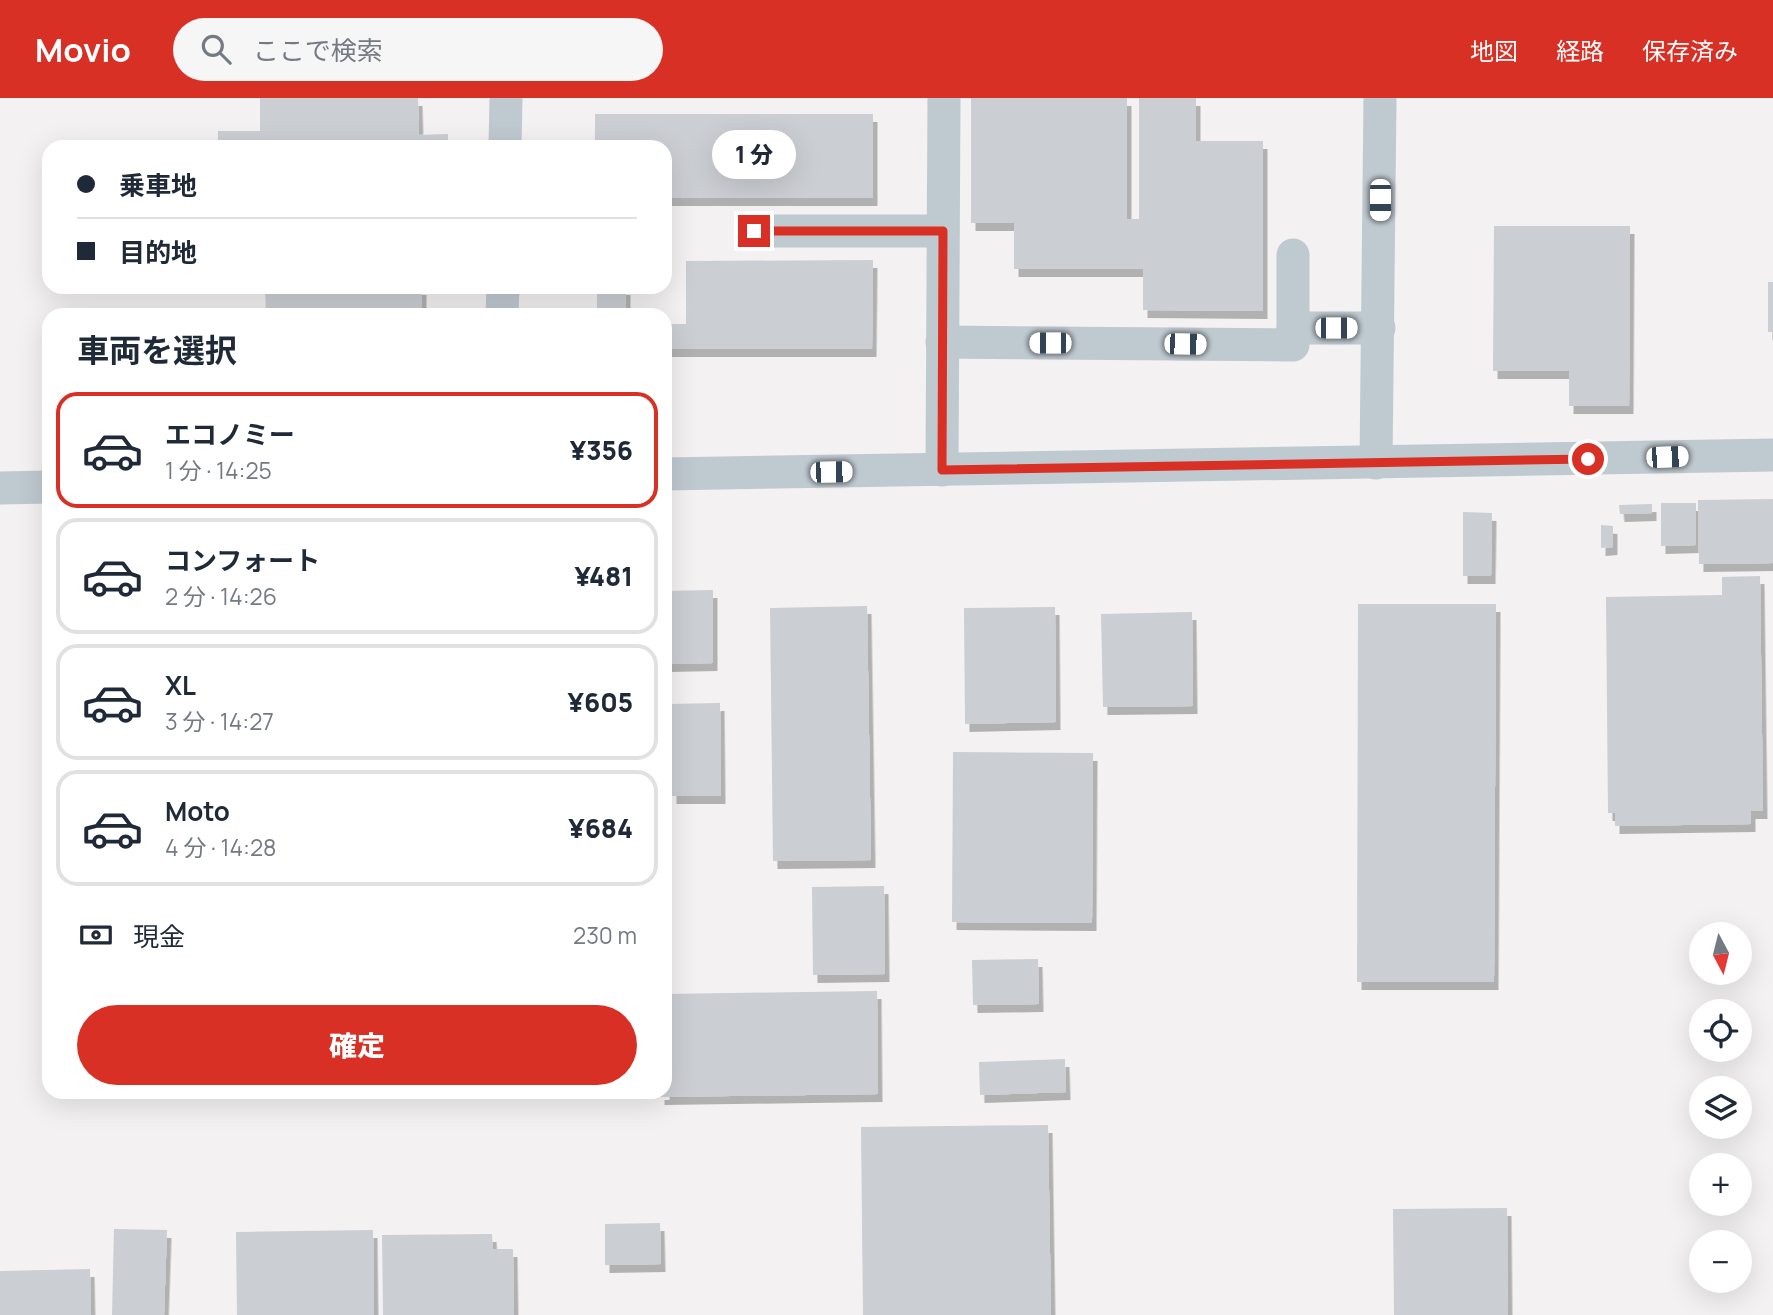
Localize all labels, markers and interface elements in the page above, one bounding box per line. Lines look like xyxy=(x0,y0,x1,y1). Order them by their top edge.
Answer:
search box xyxy=(173,18,663,81)
text: Movio xyxy=(35,27,131,72)
icon: search xyxy=(197,30,235,68)
text: ここで検索 xyxy=(253,32,383,68)
text: 地図 xyxy=(1470,34,1518,67)
text: 経路 xyxy=(1556,34,1604,67)
text: 保存済み xyxy=(1642,34,1738,67)
callout: 1 分 xyxy=(712,130,796,178)
text: 1 分 xyxy=(735,138,773,170)
text: 乗車地 xyxy=(119,167,197,203)
car xyxy=(1370,179,1391,221)
route end xyxy=(738,215,770,247)
text: 目的地 xyxy=(119,234,197,270)
car xyxy=(1316,318,1358,339)
text: 車両を選択 xyxy=(77,328,237,372)
car xyxy=(1030,333,1072,354)
car xyxy=(1164,333,1207,355)
text: エコノミー xyxy=(165,416,295,452)
icon: car xyxy=(81,419,144,482)
text: ¥356 xyxy=(570,432,633,468)
route start xyxy=(1572,443,1604,475)
car xyxy=(1646,446,1689,468)
text: 1 分 · 14:25 xyxy=(165,454,272,486)
car xyxy=(810,461,853,483)
text: コンフォート xyxy=(165,542,320,578)
icon: car xyxy=(81,545,144,608)
text: ¥481 xyxy=(574,558,633,594)
text: 2 分 · 14:26 xyxy=(165,580,277,612)
text: XL xyxy=(165,667,196,703)
icon: car xyxy=(81,671,144,734)
text: ¥605 xyxy=(568,684,633,720)
text: 3 分 · 14:27 xyxy=(165,705,274,737)
text: Moto xyxy=(165,793,230,829)
icon: car xyxy=(81,797,144,860)
text: ¥684 xyxy=(568,810,633,846)
text: 4 分 · 14:28 xyxy=(165,831,276,863)
icon: cash xyxy=(77,916,115,954)
text: 現金 xyxy=(133,918,185,954)
text: 230 m xyxy=(573,919,637,951)
north arrow xyxy=(1689,922,1752,985)
map controls xyxy=(1689,922,1752,1293)
button: locate xyxy=(1689,999,1752,1062)
button: 確定 xyxy=(77,1005,637,1085)
button: layers xyxy=(1689,1076,1752,1139)
button: + xyxy=(1689,1153,1752,1216)
button: − xyxy=(1689,1230,1752,1293)

